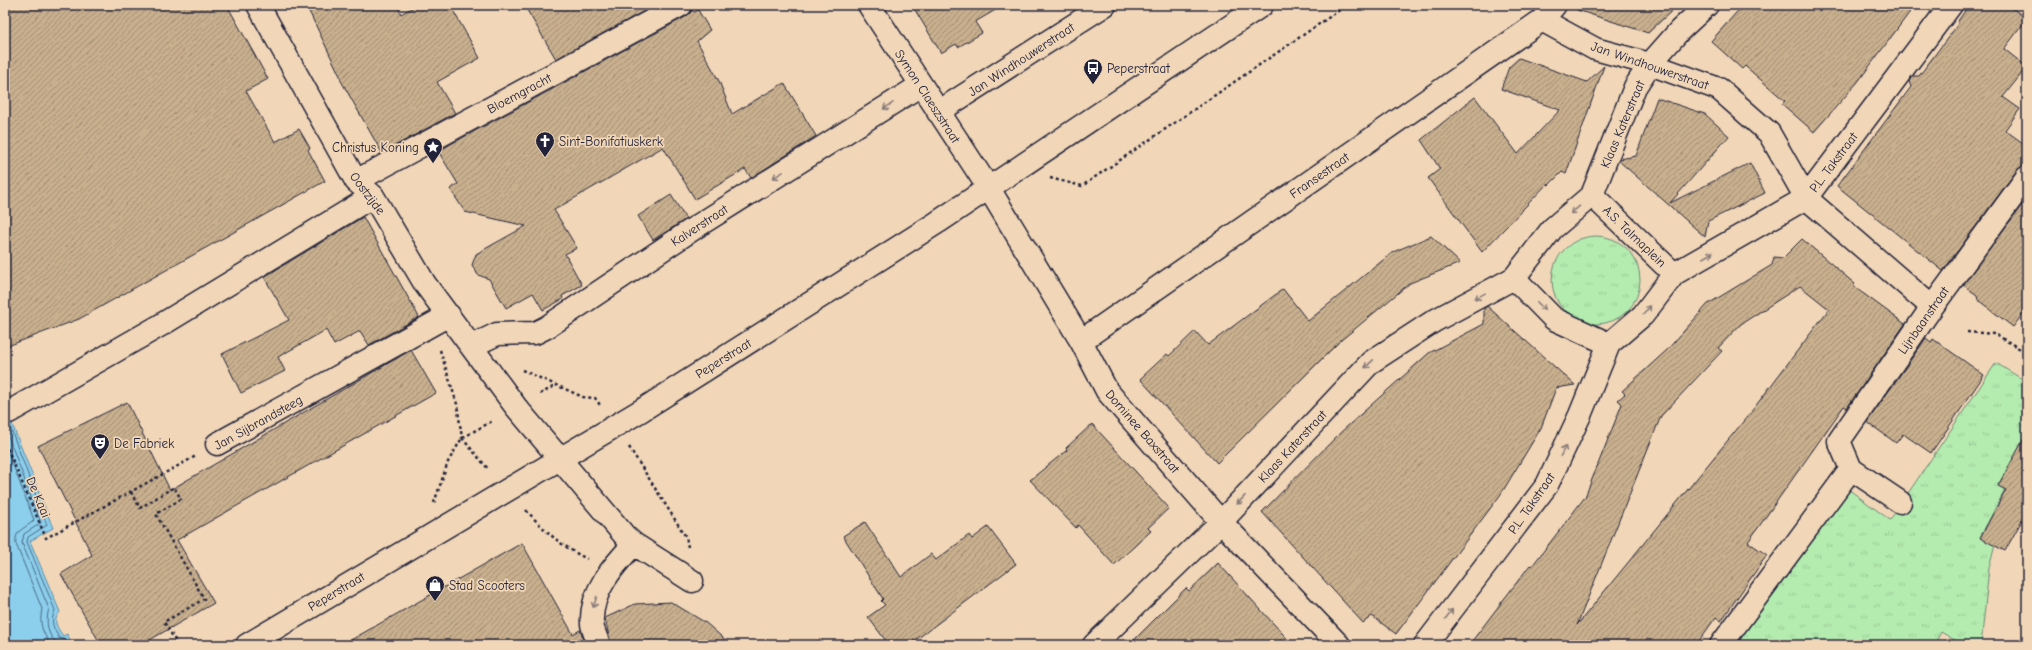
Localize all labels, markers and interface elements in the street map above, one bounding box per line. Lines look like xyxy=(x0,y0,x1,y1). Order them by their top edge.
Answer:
street label: Jan Windhouwerstraat xyxy=(965,19,1078,99)
street label: Jan Windhouwerstraat xyxy=(1589,38,1712,93)
street label: Symon Claeszstraat xyxy=(892,47,964,147)
bus stop icon: Peperstraat xyxy=(1082,57,1104,85)
place label: Peperstraat xyxy=(1107,61,1171,76)
street label: Bloemgracht xyxy=(485,70,555,117)
street label: Klaas Katerstraat xyxy=(1597,77,1648,170)
one-way arrow xyxy=(883,102,894,110)
street label: P.L. Takstraat xyxy=(1806,128,1862,195)
church icon: Sint-Bonifatiuskerk xyxy=(534,130,556,158)
place label: Sint-Bonifatiuskerk xyxy=(559,134,664,149)
place icon: Christus Koning xyxy=(422,136,444,164)
place label: Christus Koning xyxy=(332,140,419,155)
street label: Fransestraat xyxy=(1287,149,1353,201)
street label: Oostzijde xyxy=(347,169,389,218)
one-way arrow xyxy=(773,171,784,179)
street label: Kalverstraat xyxy=(668,201,732,249)
street label: A.S. Talmaplein xyxy=(1600,202,1669,270)
one-way arrow xyxy=(1569,205,1580,214)
one-way arrow xyxy=(1702,250,1714,258)
street label: Lijnbaanstraat xyxy=(1895,283,1953,357)
one-way arrow xyxy=(1474,293,1486,301)
one-way arrow xyxy=(1536,301,1546,311)
one-way arrow xyxy=(1642,305,1651,316)
street label: Peperstraat xyxy=(693,335,755,381)
one-way arrow xyxy=(1364,360,1374,369)
street label: Dominee Baxstraat xyxy=(1102,387,1184,477)
street label: Jan Sijbrandsteeg xyxy=(211,392,305,453)
street label: Klaas Katerstraat xyxy=(1255,406,1331,486)
theatre icon: De Fabriek xyxy=(89,432,111,460)
place label: De Fabriek xyxy=(114,436,175,451)
one-way arrow xyxy=(1560,445,1567,457)
street label: P.L. Takstraat xyxy=(1505,469,1559,537)
street label: De Kaai xyxy=(23,475,54,520)
one-way arrow xyxy=(1237,495,1246,505)
street label: Peperstraat xyxy=(305,568,368,614)
shop icon: Stad Scooters xyxy=(424,574,446,602)
place label: Stad Scooters xyxy=(449,578,525,593)
one-way arrow xyxy=(591,596,598,609)
one-way arrow xyxy=(1444,609,1453,620)

